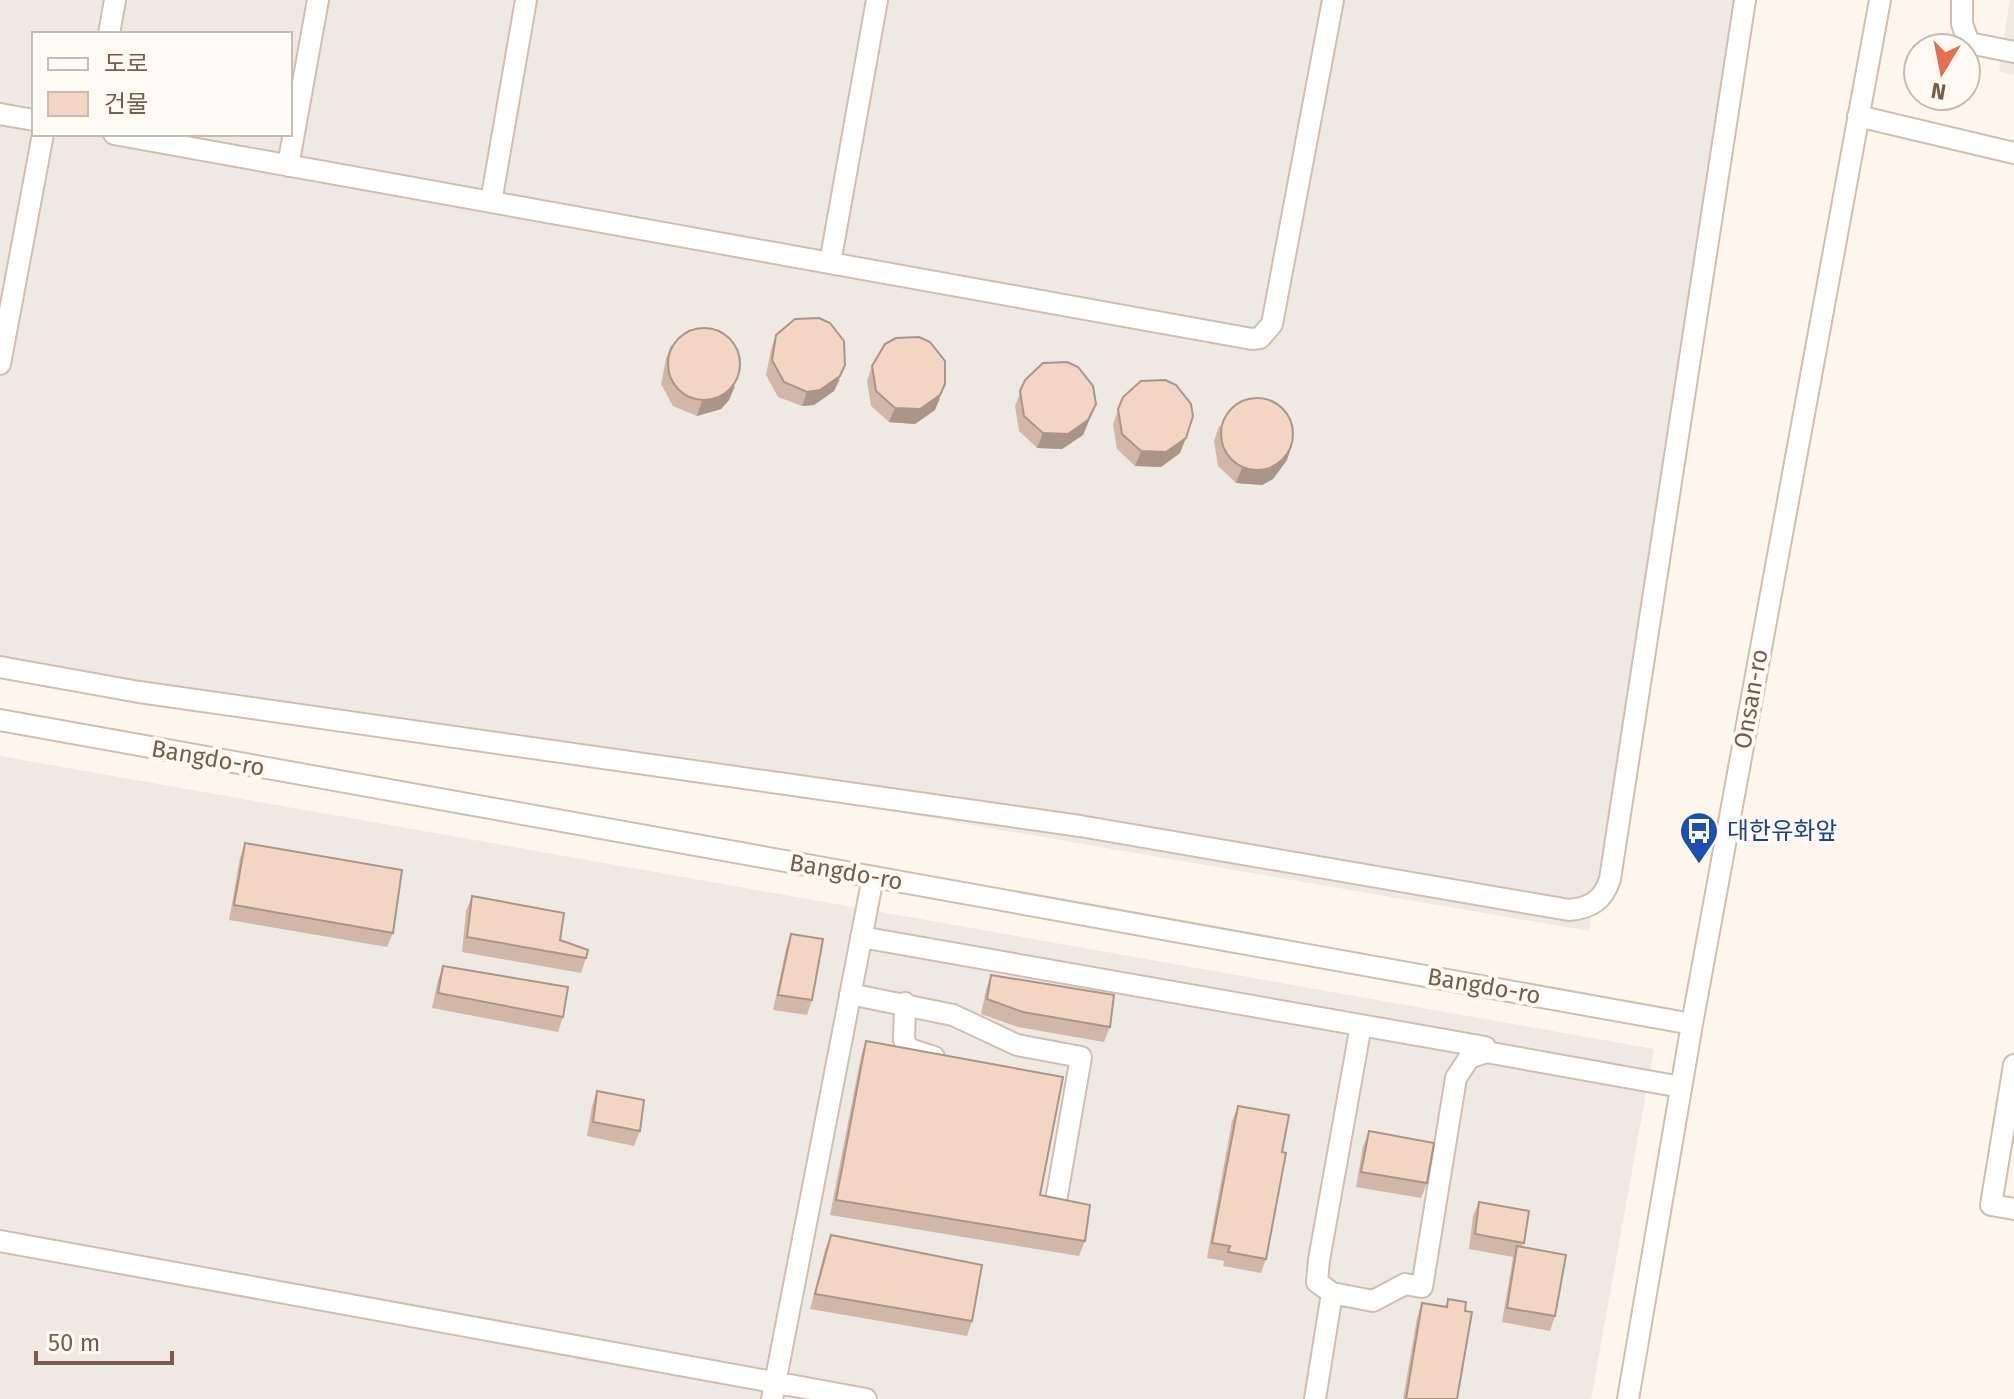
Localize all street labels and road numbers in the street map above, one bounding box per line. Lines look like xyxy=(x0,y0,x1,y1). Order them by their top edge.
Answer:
street label: Onsan-ro xyxy=(1728,647,1774,751)
street label: Bangdo-ro xyxy=(149,734,267,782)
street label: Bangdo-ro xyxy=(787,848,905,896)
street label: Bangdo-ro xyxy=(1425,962,1543,1010)

